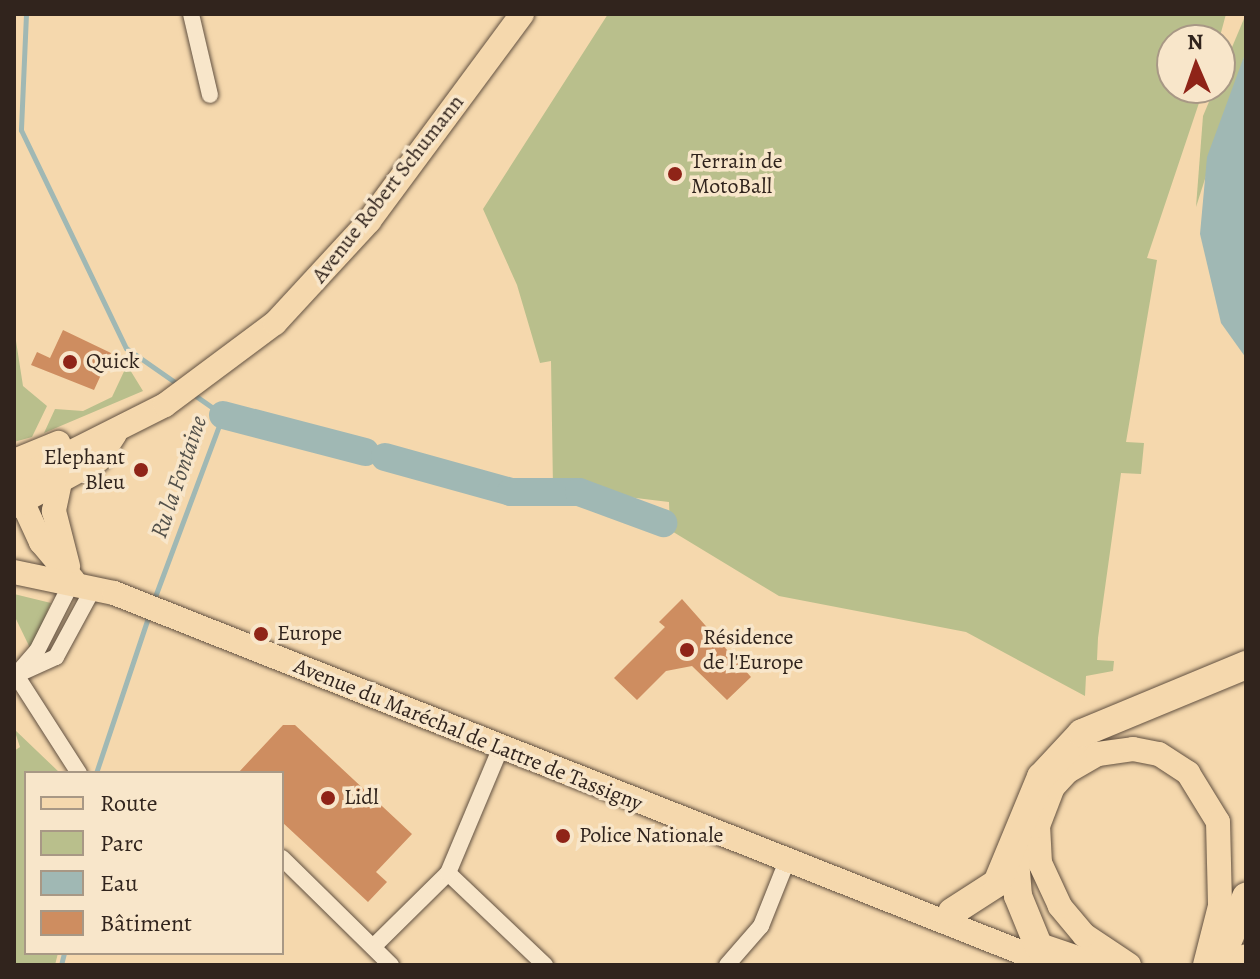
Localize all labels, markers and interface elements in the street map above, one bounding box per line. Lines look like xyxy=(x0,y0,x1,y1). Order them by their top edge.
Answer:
north arrow xyxy=(1156,24,1236,104)
text: N xyxy=(1187,27,1204,57)
street label: Avenue Robert Schumann xyxy=(306,90,470,288)
place label: Terrain de MotoBall xyxy=(691,148,783,200)
marker: Terrain de MotoBall xyxy=(666,165,684,183)
place label: Quick xyxy=(86,349,140,375)
marker: Quick xyxy=(61,353,79,371)
water label: Ru la Fontaine xyxy=(145,412,213,542)
place label: Elephant Bleu xyxy=(44,444,125,496)
marker: Elephant Bleu xyxy=(132,461,150,479)
place label: Europe xyxy=(277,621,342,647)
place label: Résidence de l'Europe xyxy=(703,624,803,676)
marker: Europe xyxy=(252,625,270,643)
marker: Résidence de l'Europe xyxy=(678,641,696,659)
street label: Avenue du Maréchal de Lattre de Tassigny xyxy=(290,653,646,817)
legend xyxy=(24,771,284,955)
place label: Lidl xyxy=(344,785,379,811)
text: Route xyxy=(100,787,158,819)
marker: Lidl xyxy=(319,789,337,807)
place label: Police Nationale xyxy=(579,823,723,849)
text: Parc xyxy=(100,827,143,859)
marker: Police Nationale xyxy=(554,827,572,845)
text: Eau xyxy=(100,867,138,899)
text: Bâtiment xyxy=(100,907,192,939)

